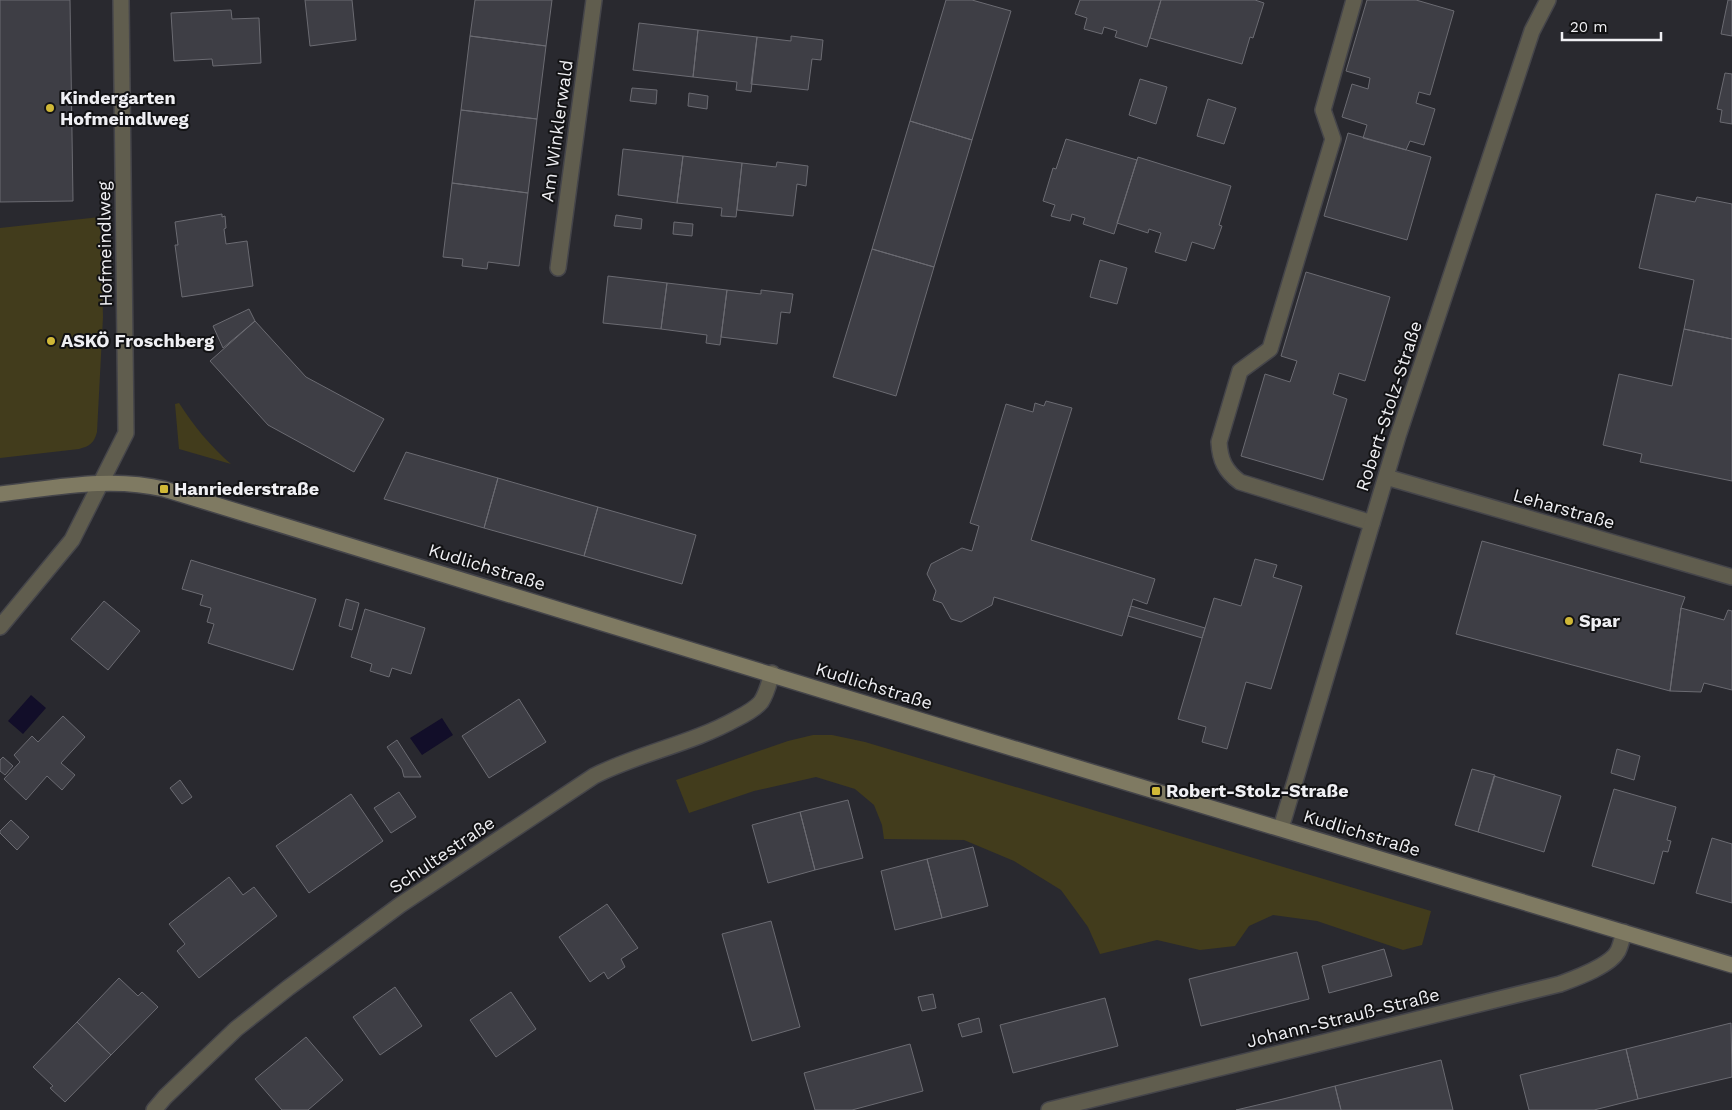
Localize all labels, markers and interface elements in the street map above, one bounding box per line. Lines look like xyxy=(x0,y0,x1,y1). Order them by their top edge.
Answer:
scale bar xyxy=(1562,10,1661,42)
text: 20 m xyxy=(1570,18,1608,36)
street label: Am Winklerwald xyxy=(536,59,577,203)
place label: Kindergarten Hofmeindlweg xyxy=(60,87,190,129)
marker: Kindergarten Hofmeindlweg xyxy=(44,102,56,114)
street label: Hofmeindlweg xyxy=(93,181,116,307)
street label: Robert-Stolz-Straße xyxy=(1351,318,1426,494)
place label: ASKÖ Froschberg xyxy=(61,330,215,351)
marker: ASKÖ Froschberg xyxy=(45,335,57,347)
place label: Hanriederstraße xyxy=(174,478,319,499)
marker: Hanriederstraße xyxy=(158,483,170,495)
street label: Leharstraße xyxy=(1511,484,1617,533)
street label: Kudlichstraße xyxy=(426,539,548,594)
place label: Spar xyxy=(1579,610,1620,631)
marker: Spar xyxy=(1563,615,1575,627)
street label: Kudlichstraße xyxy=(813,658,935,713)
place label: Robert-Stolz-Straße xyxy=(1166,780,1349,801)
marker: Robert-Stolz-Straße xyxy=(1150,785,1162,797)
street label: Kudlichstraße xyxy=(1301,805,1423,860)
street label: Schultestraße xyxy=(385,812,498,898)
street label: Johann-Strauß-Straße xyxy=(1244,983,1442,1052)

